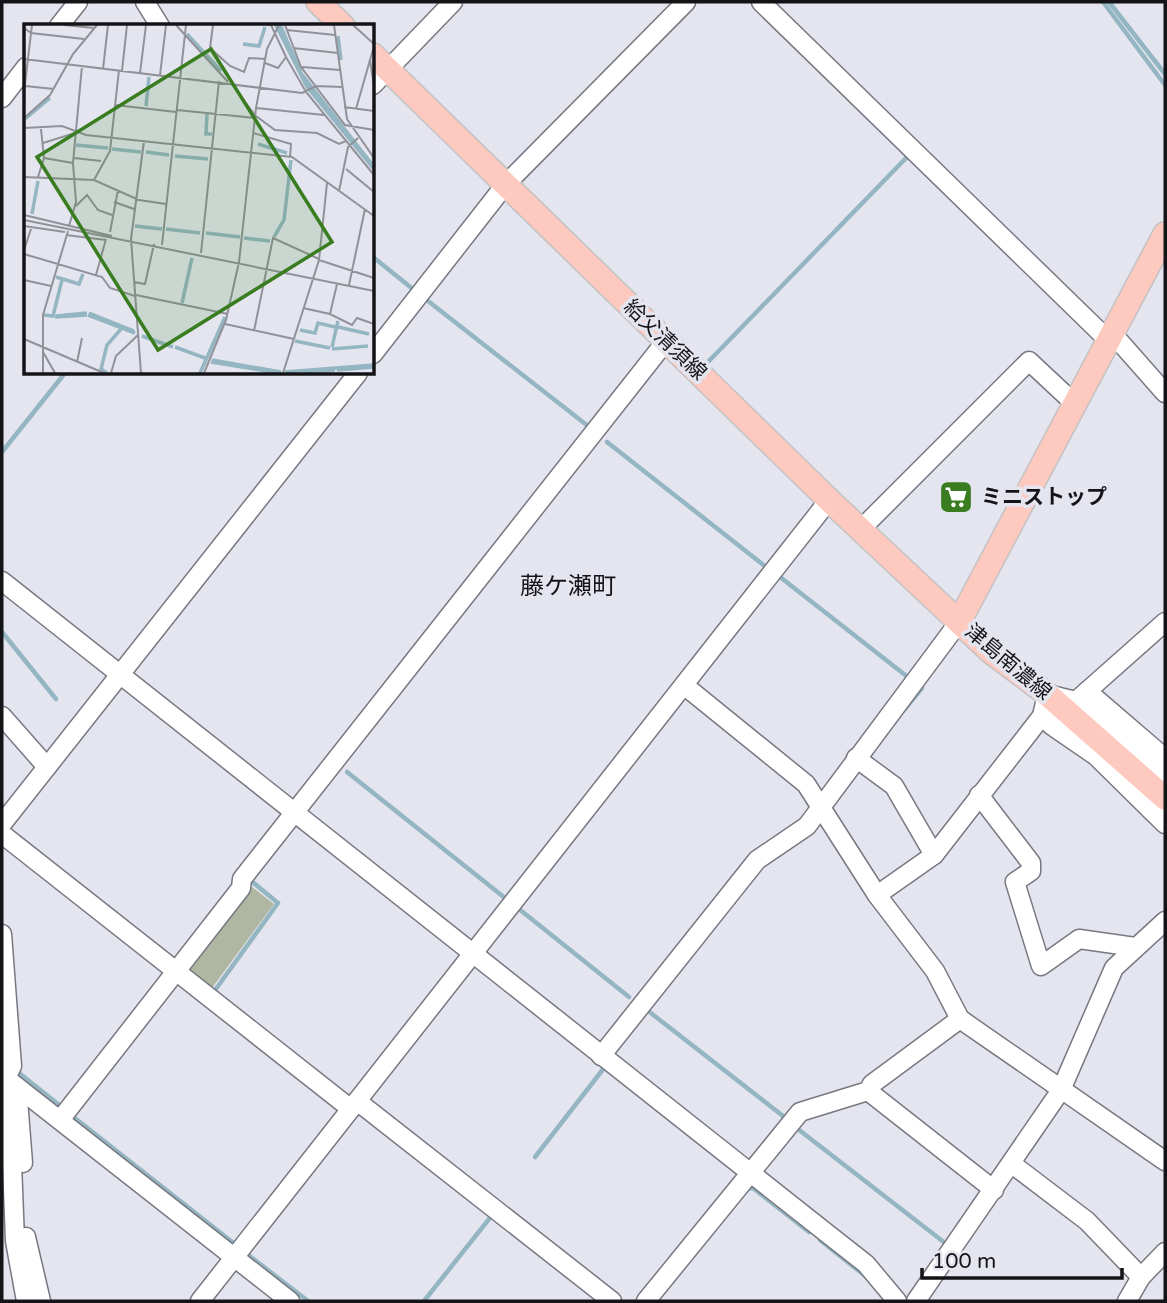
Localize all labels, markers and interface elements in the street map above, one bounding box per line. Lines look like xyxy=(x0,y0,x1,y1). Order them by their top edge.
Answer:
inset map xyxy=(24,24,374,374)
street label: 給父清須線 xyxy=(619,295,711,385)
supermarket icon: ミニストップ xyxy=(937,478,975,516)
place label: ミニストップ xyxy=(981,485,1107,510)
district label: 藤ケ瀬町 xyxy=(520,572,616,601)
street label: 津島南濃線 xyxy=(960,619,1056,705)
scale bar xyxy=(922,1236,1122,1280)
text: 100 m xyxy=(932,1249,996,1274)

